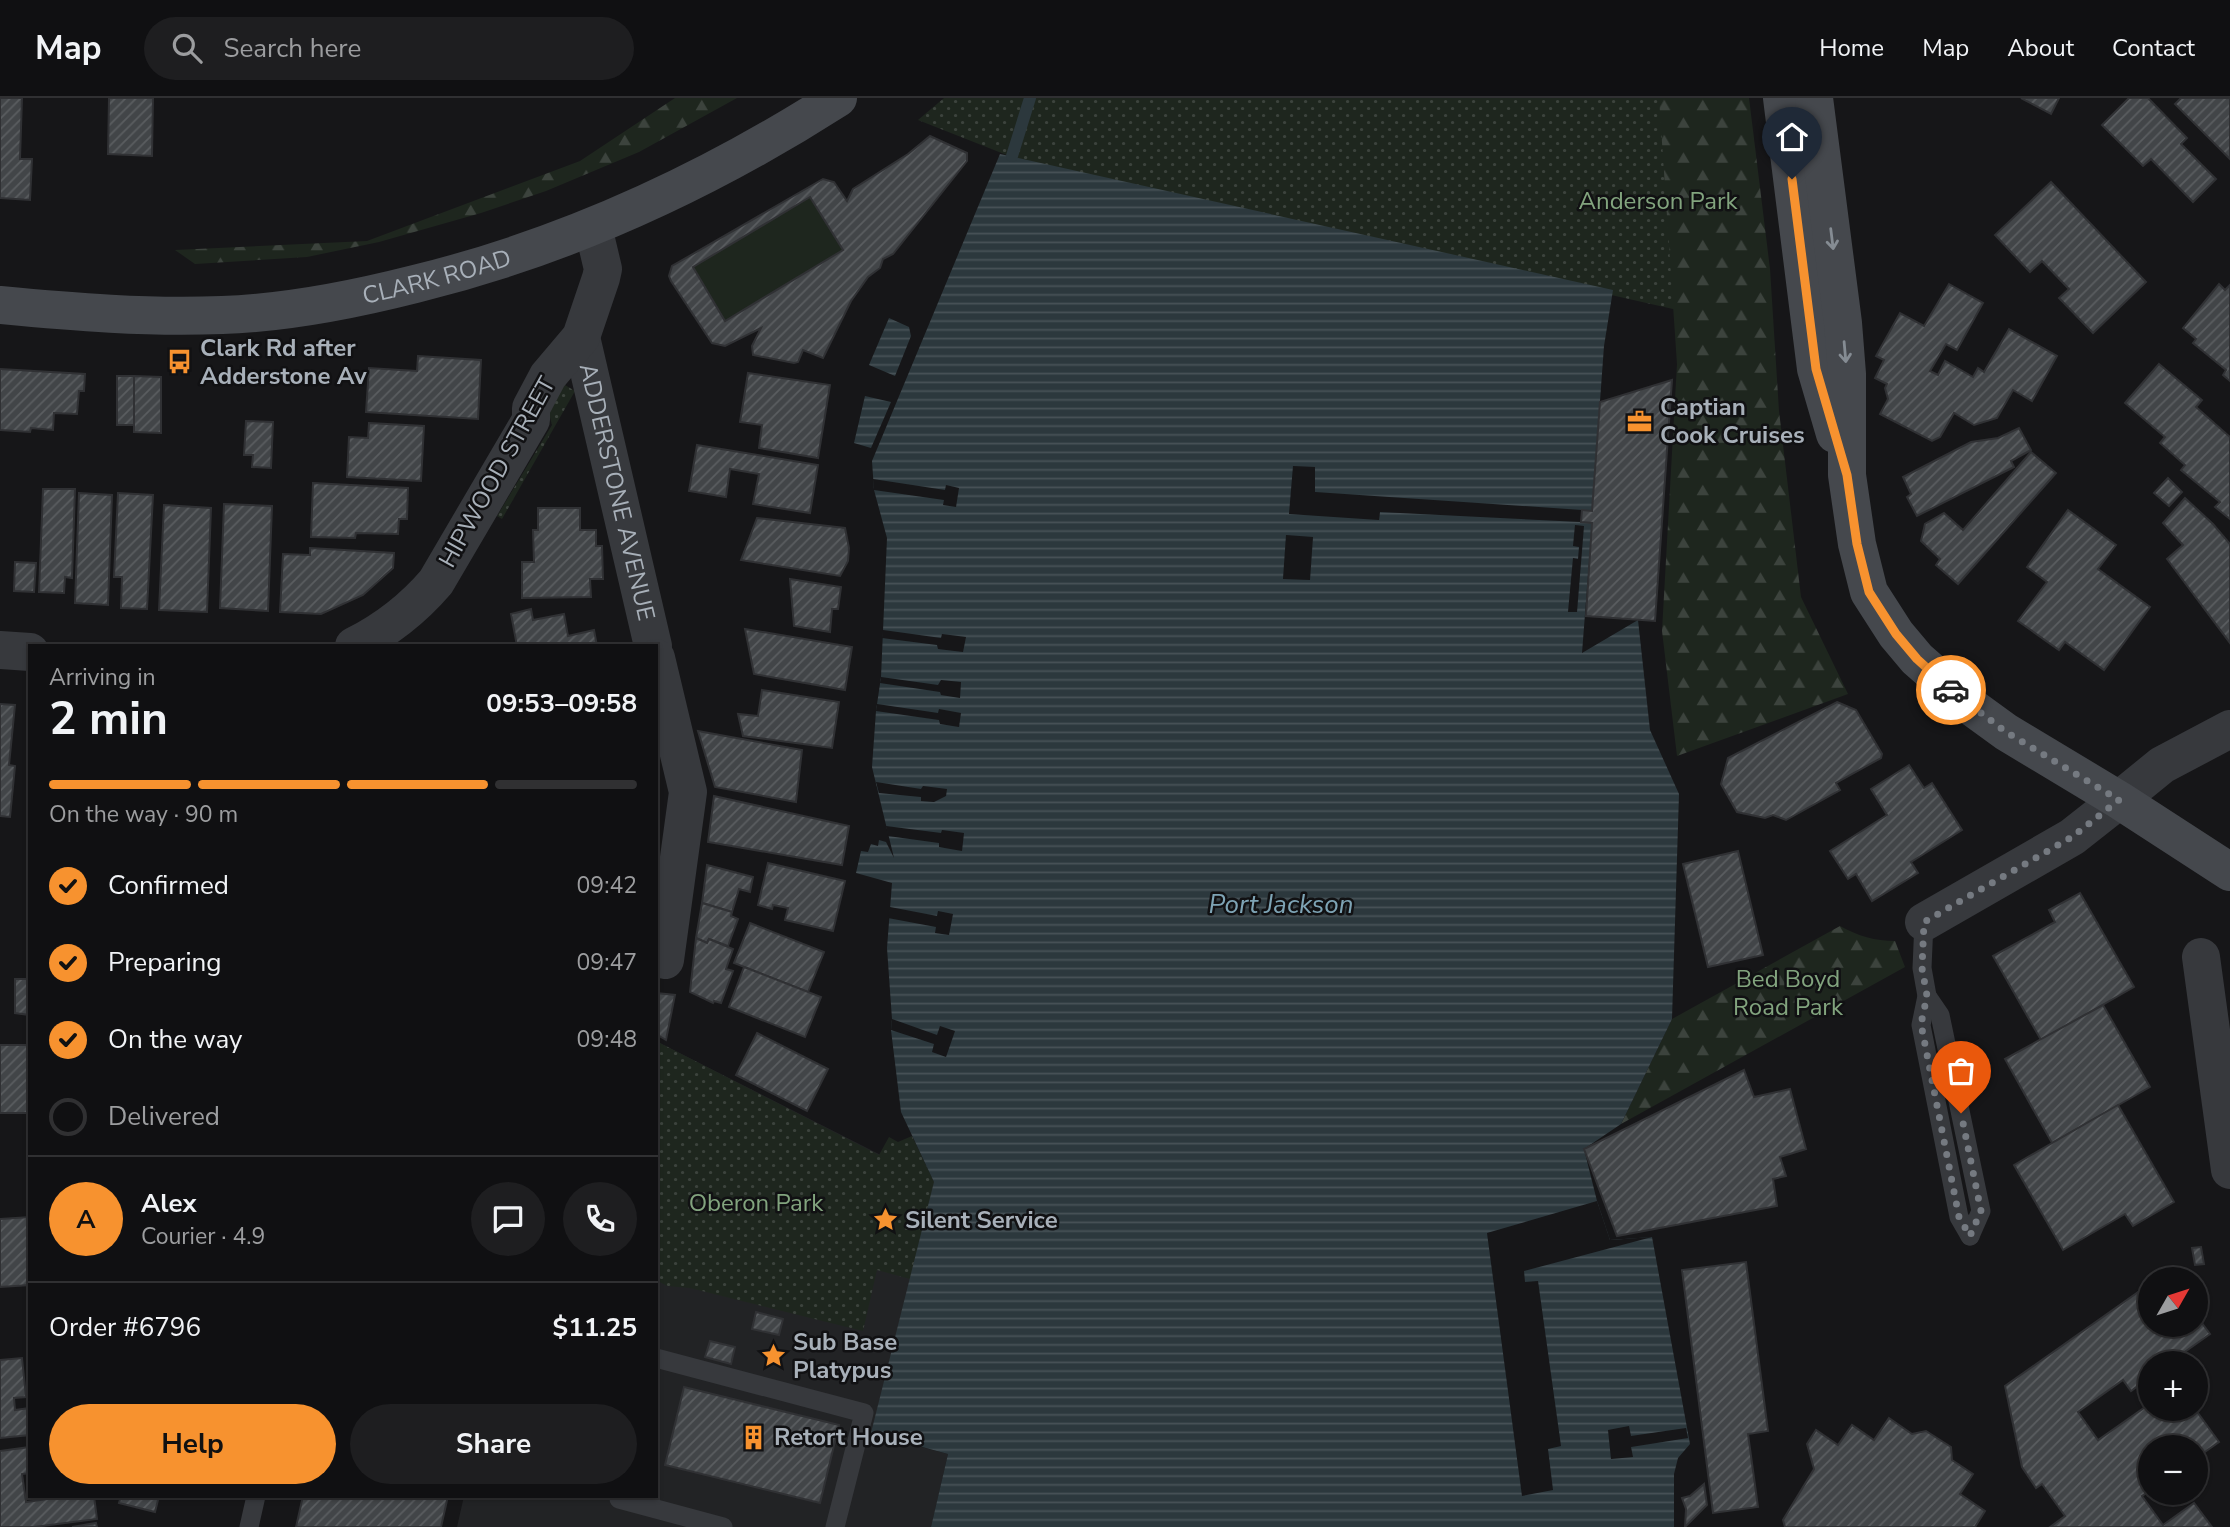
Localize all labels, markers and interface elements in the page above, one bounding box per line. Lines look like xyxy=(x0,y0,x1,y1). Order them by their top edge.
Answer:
search box xyxy=(144,17,634,80)
text: Map xyxy=(35,26,102,71)
icon: search xyxy=(168,29,206,67)
text: Search here xyxy=(224,31,361,66)
text: Home xyxy=(1819,32,1884,64)
text: Map xyxy=(1922,32,1969,64)
text: About xyxy=(2007,32,2074,64)
text: Contact xyxy=(2112,32,2195,64)
pin xyxy=(1762,107,1822,179)
icon: home xyxy=(1773,118,1811,156)
park label: Anderson Park xyxy=(1579,185,1738,217)
one-way arrow xyxy=(1825,227,1838,249)
street label: CLARK ROAD xyxy=(359,241,515,312)
place label: Clark Rd after Adderstone Av xyxy=(200,332,367,392)
one-way arrow xyxy=(1839,340,1852,363)
bus stop icon: Clark Rd after Adderstone Av xyxy=(166,348,194,376)
street label: ADDERSTONE AVENUE xyxy=(572,360,663,624)
street label: HIPWOOD STREET xyxy=(431,370,563,573)
place label: Captian Cook Cruises xyxy=(1660,391,1805,451)
office icon: Captian Cook Cruises xyxy=(1626,407,1654,435)
courier xyxy=(1916,655,1986,725)
text: Arriving in xyxy=(49,662,156,693)
icon: car xyxy=(1932,671,1970,709)
text: 09:53–09:58 xyxy=(486,686,637,721)
text: 2 min xyxy=(49,687,168,750)
text: On the way · 90 m xyxy=(49,799,238,830)
icon: check xyxy=(49,867,87,905)
text: Confirmed xyxy=(108,868,229,903)
text: 09:42 xyxy=(577,870,637,901)
water label: Port Jackson xyxy=(1209,887,1353,922)
icon: check xyxy=(49,944,87,982)
text: Preparing xyxy=(108,945,221,980)
text: 09:47 xyxy=(577,947,637,978)
park label: Bed Boyd Road Park xyxy=(1733,963,1844,1023)
icon: check xyxy=(49,1021,87,1059)
text: On the way xyxy=(108,1022,242,1057)
text: 09:48 xyxy=(577,1024,637,1055)
pin xyxy=(1931,1041,1991,1113)
icon: bag xyxy=(1942,1052,1980,1090)
text: Delivered xyxy=(108,1099,220,1134)
button: chat xyxy=(471,1182,545,1256)
button: phone xyxy=(563,1182,637,1256)
text: Alex xyxy=(141,1186,197,1221)
park label: Oberon Park xyxy=(689,1187,824,1219)
text: A xyxy=(76,1202,96,1237)
place label: Silent Service xyxy=(905,1204,1058,1236)
place icon: Silent Service xyxy=(871,1206,899,1234)
text: Courier · 4.9 xyxy=(141,1221,265,1252)
north arrow xyxy=(2138,1267,2208,1337)
map controls xyxy=(2138,1267,2208,1505)
text: Order #6796 xyxy=(49,1310,201,1345)
text: $11.25 xyxy=(553,1310,637,1345)
place label: Sub Base Platypus xyxy=(793,1326,897,1386)
place icon: Sub Base Platypus xyxy=(759,1342,787,1370)
button: + xyxy=(2138,1351,2208,1421)
button: Help xyxy=(49,1404,336,1484)
button: Share xyxy=(350,1404,637,1484)
place label: Retort House xyxy=(774,1421,923,1453)
building icon: Retort House xyxy=(740,1423,768,1451)
button: − xyxy=(2138,1435,2208,1505)

